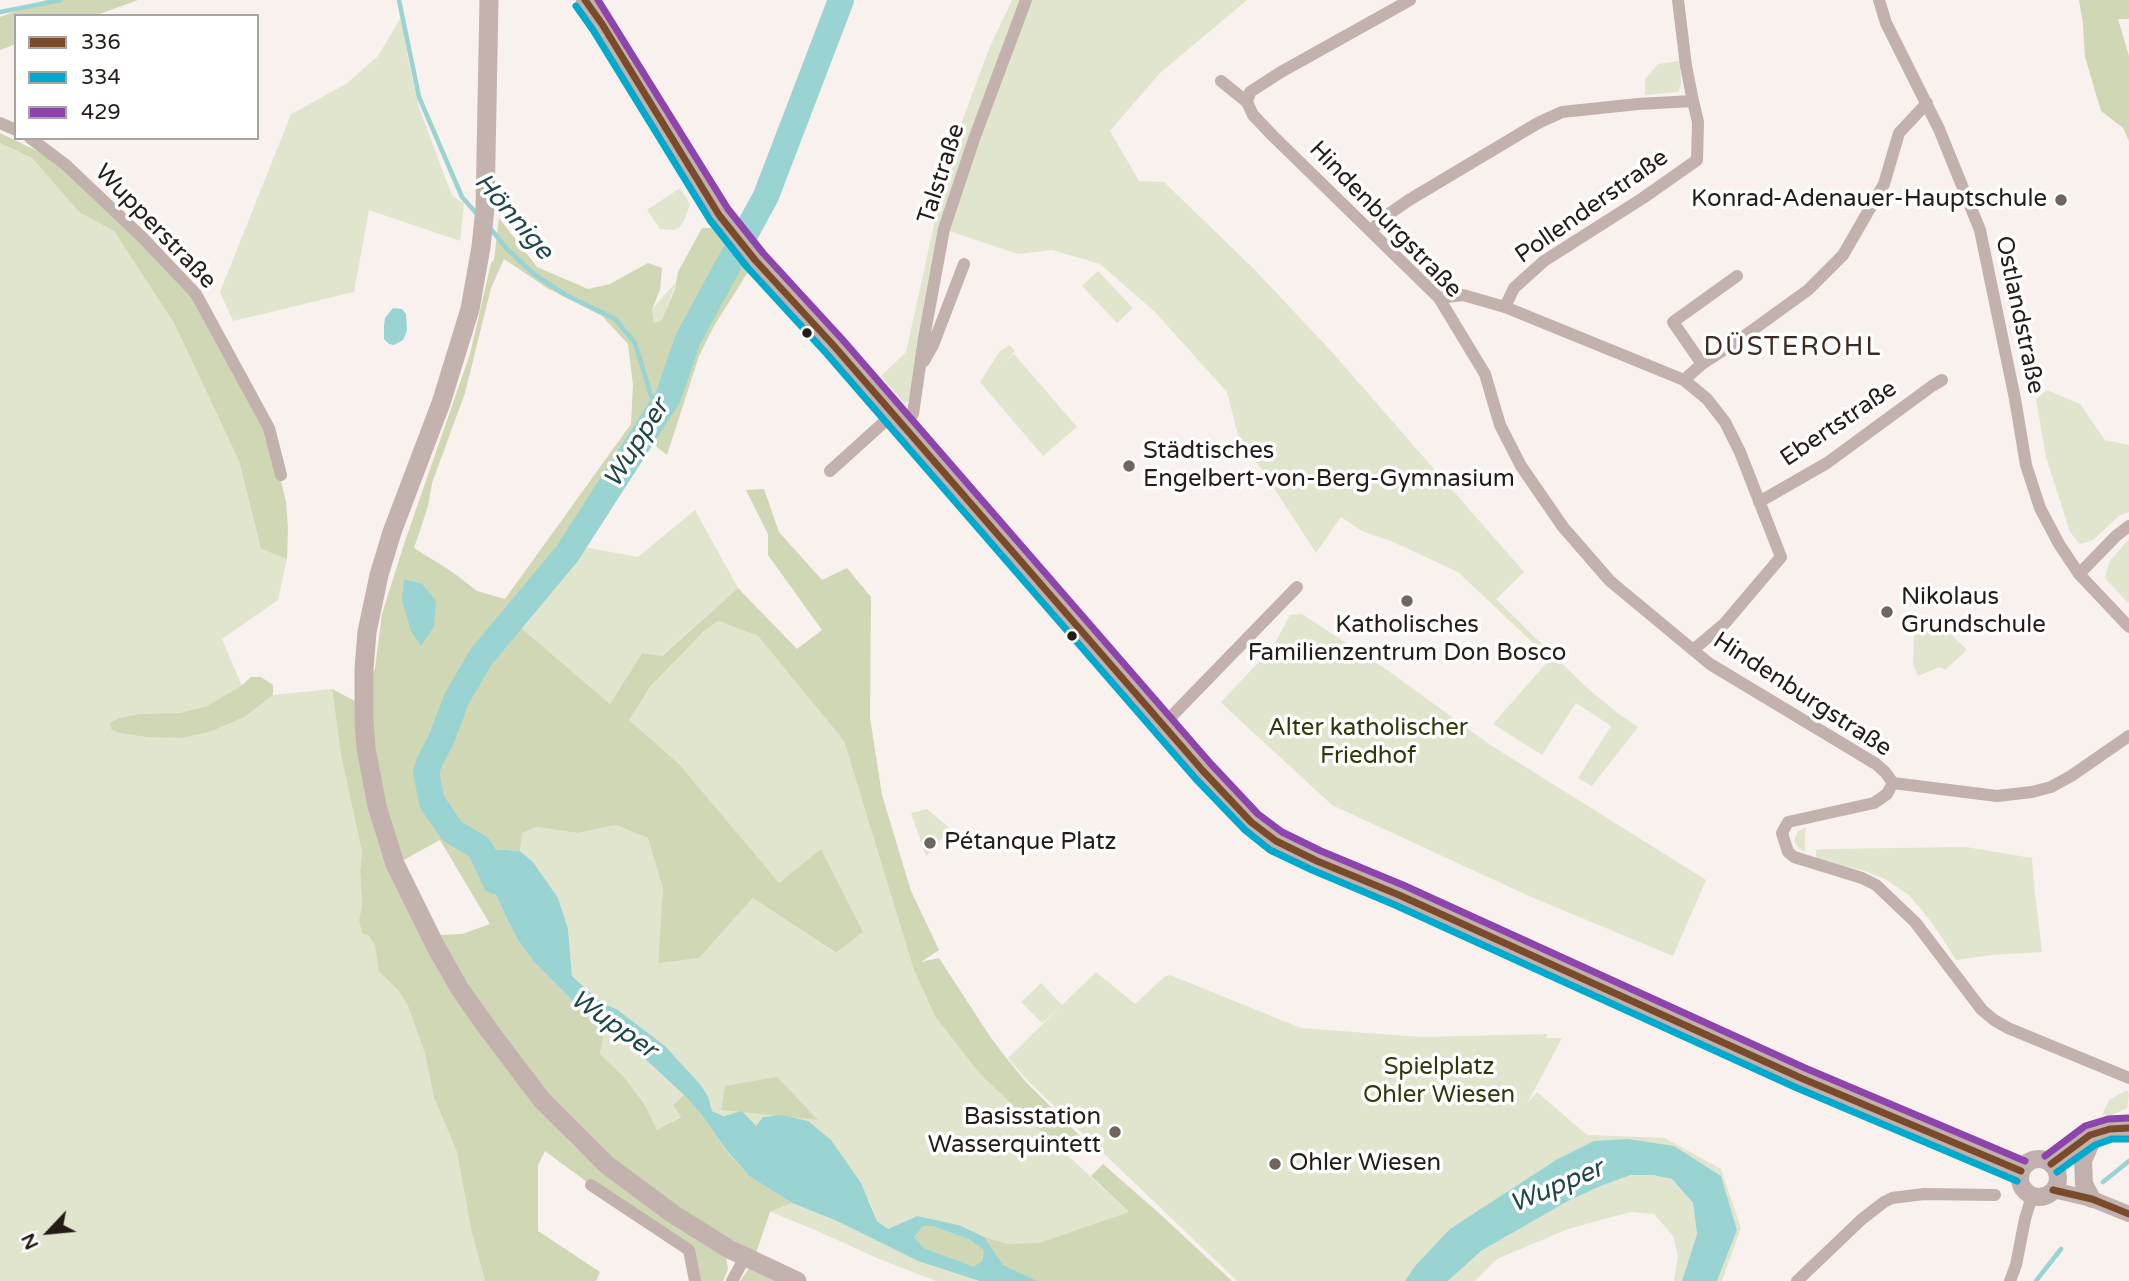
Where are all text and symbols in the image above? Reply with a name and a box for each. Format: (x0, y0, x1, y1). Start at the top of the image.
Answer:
legend (14, 14, 259, 140)
text: 336 (81, 30, 121, 55)
text: 334 (81, 65, 121, 90)
text: 429 (81, 100, 121, 125)
street label: Talstraße (912, 120, 972, 228)
street label: Hindenburgstraße (1303, 136, 1467, 304)
street label: Pollenderstraße (1510, 144, 1674, 270)
street label: Wupperstraße (88, 159, 222, 295)
water label: Hönnige (467, 167, 559, 267)
place label: Konrad-Adenauer-Hauptschule (1691, 186, 2047, 214)
marker: Konrad-Adenauer-Hauptschule (2053, 192, 2069, 208)
street label: Ostlandstraße (1988, 233, 2050, 397)
unlabelled marker (800, 326, 814, 340)
district label: DÜSTEROHL (1705, 332, 1881, 364)
street label: Ebertstraße (1775, 375, 1903, 473)
water label: Wupper (598, 394, 676, 494)
place label: Städtisches Engelbert-von-Berg-Gymnasium (1143, 438, 1515, 494)
marker: Städtisches Engelbert-von-Berg-Gymnasium (1121, 458, 1137, 474)
place label: Nikolaus Grundschule (1901, 584, 2046, 640)
marker: Katholisches Familienzentrum Don Bosco (1399, 593, 1415, 609)
marker: Nikolaus Grundschule (1879, 604, 1895, 620)
place label: Katholisches Familienzentrum Don Bosco (1248, 612, 1566, 668)
street label: Hindenburgstraße (1707, 627, 1897, 763)
unlabelled marker (1065, 629, 1079, 643)
park label: Alter katholischer Friedhof (1268, 715, 1468, 771)
place label: Pétanque Platz (944, 829, 1117, 857)
marker: Pétanque Platz (922, 835, 938, 851)
water label: Wupper (564, 984, 662, 1066)
park label: Spielplatz Ohler Wiesen (1363, 1054, 1515, 1110)
place label: Basisstation Wasserquintett (928, 1104, 1101, 1160)
marker: Basisstation Wasserquintett (1107, 1124, 1123, 1140)
place label: Ohler Wiesen (1289, 1150, 1441, 1178)
water label: Wupper (1506, 1153, 1608, 1221)
marker: Ohler Wiesen (1267, 1156, 1283, 1172)
north arrow (14, 1197, 84, 1267)
text: N (17, 1230, 43, 1253)

